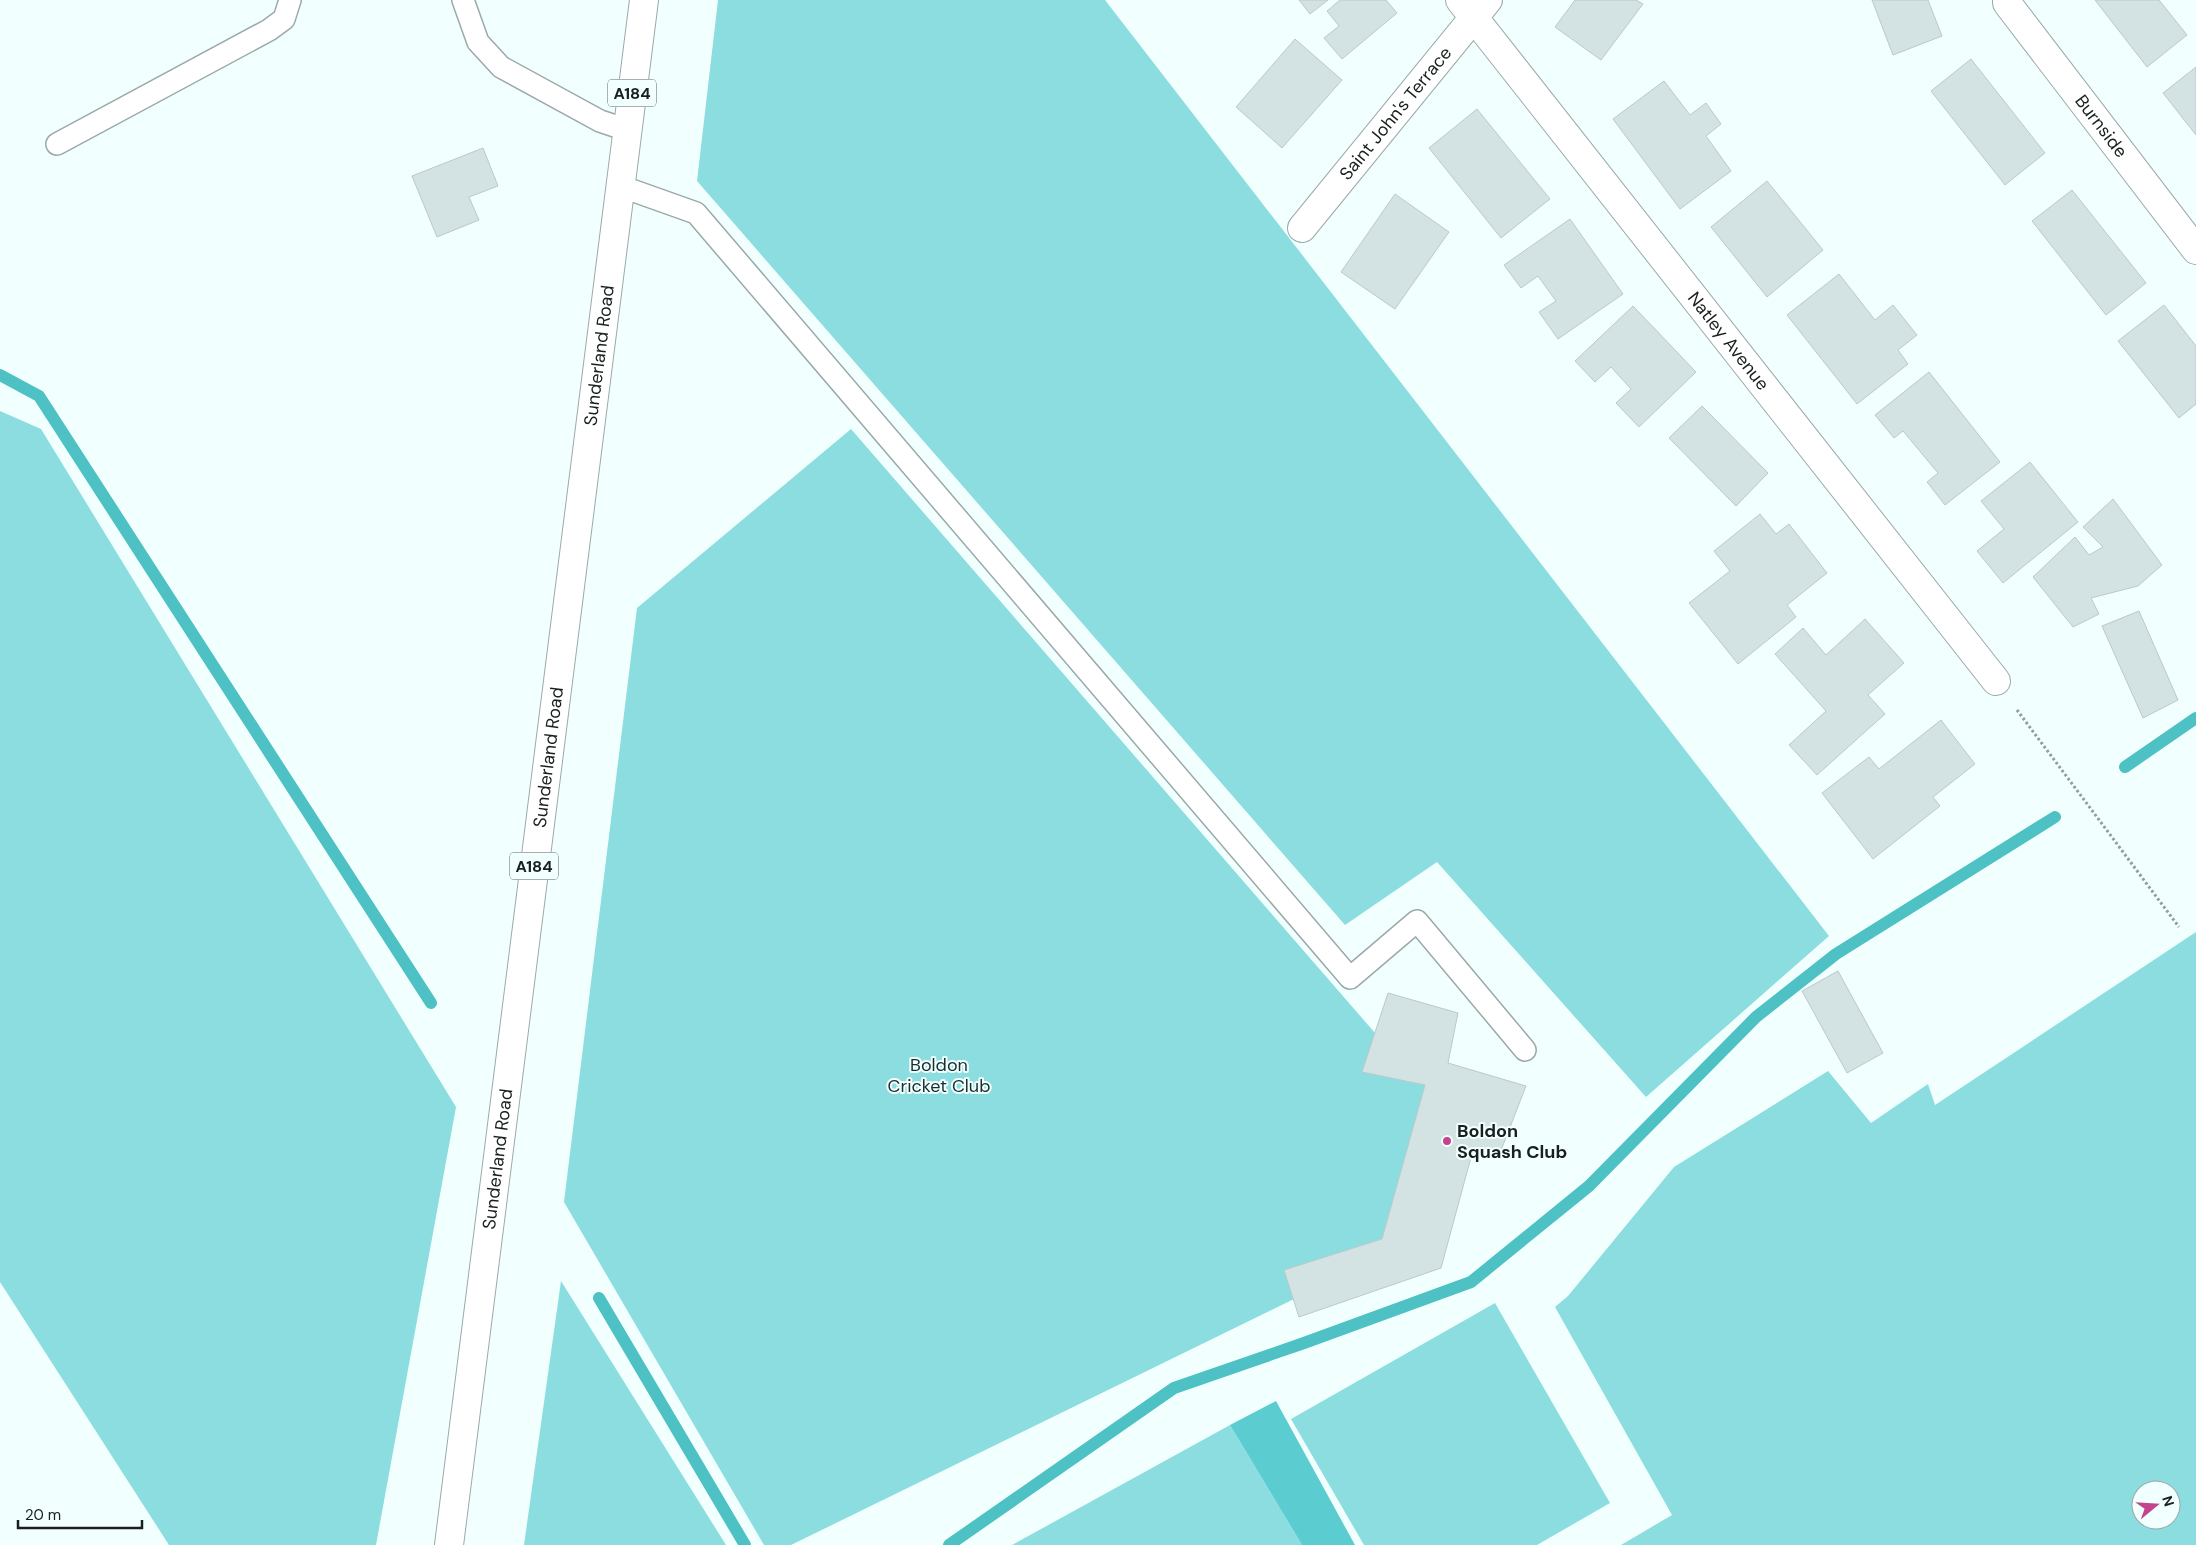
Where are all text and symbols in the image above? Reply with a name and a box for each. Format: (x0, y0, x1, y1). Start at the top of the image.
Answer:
street label: Saint John's Terrace (1334, 42, 1457, 185)
road number: A184 (608, 80, 656, 106)
street label: Burnside (2069, 90, 2133, 162)
street label: Sunderland Road (578, 284, 620, 427)
street label: Natley Avenue (1682, 287, 1775, 395)
street label: Sunderland Road (528, 686, 569, 829)
road number: A184 (510, 852, 558, 879)
park label: Boldon Cricket Club (888, 1053, 990, 1098)
street label: Sunderland Road (477, 1087, 518, 1231)
place label: Boldon Squash Club (1457, 1119, 1567, 1164)
marker: Boldon Squash Club (1441, 1135, 1453, 1147)
north arrow (2131, 1480, 2181, 1530)
text: N (2158, 1493, 2179, 1509)
scale bar (18, 1498, 141, 1530)
text: 20 m (25, 1505, 61, 1525)

